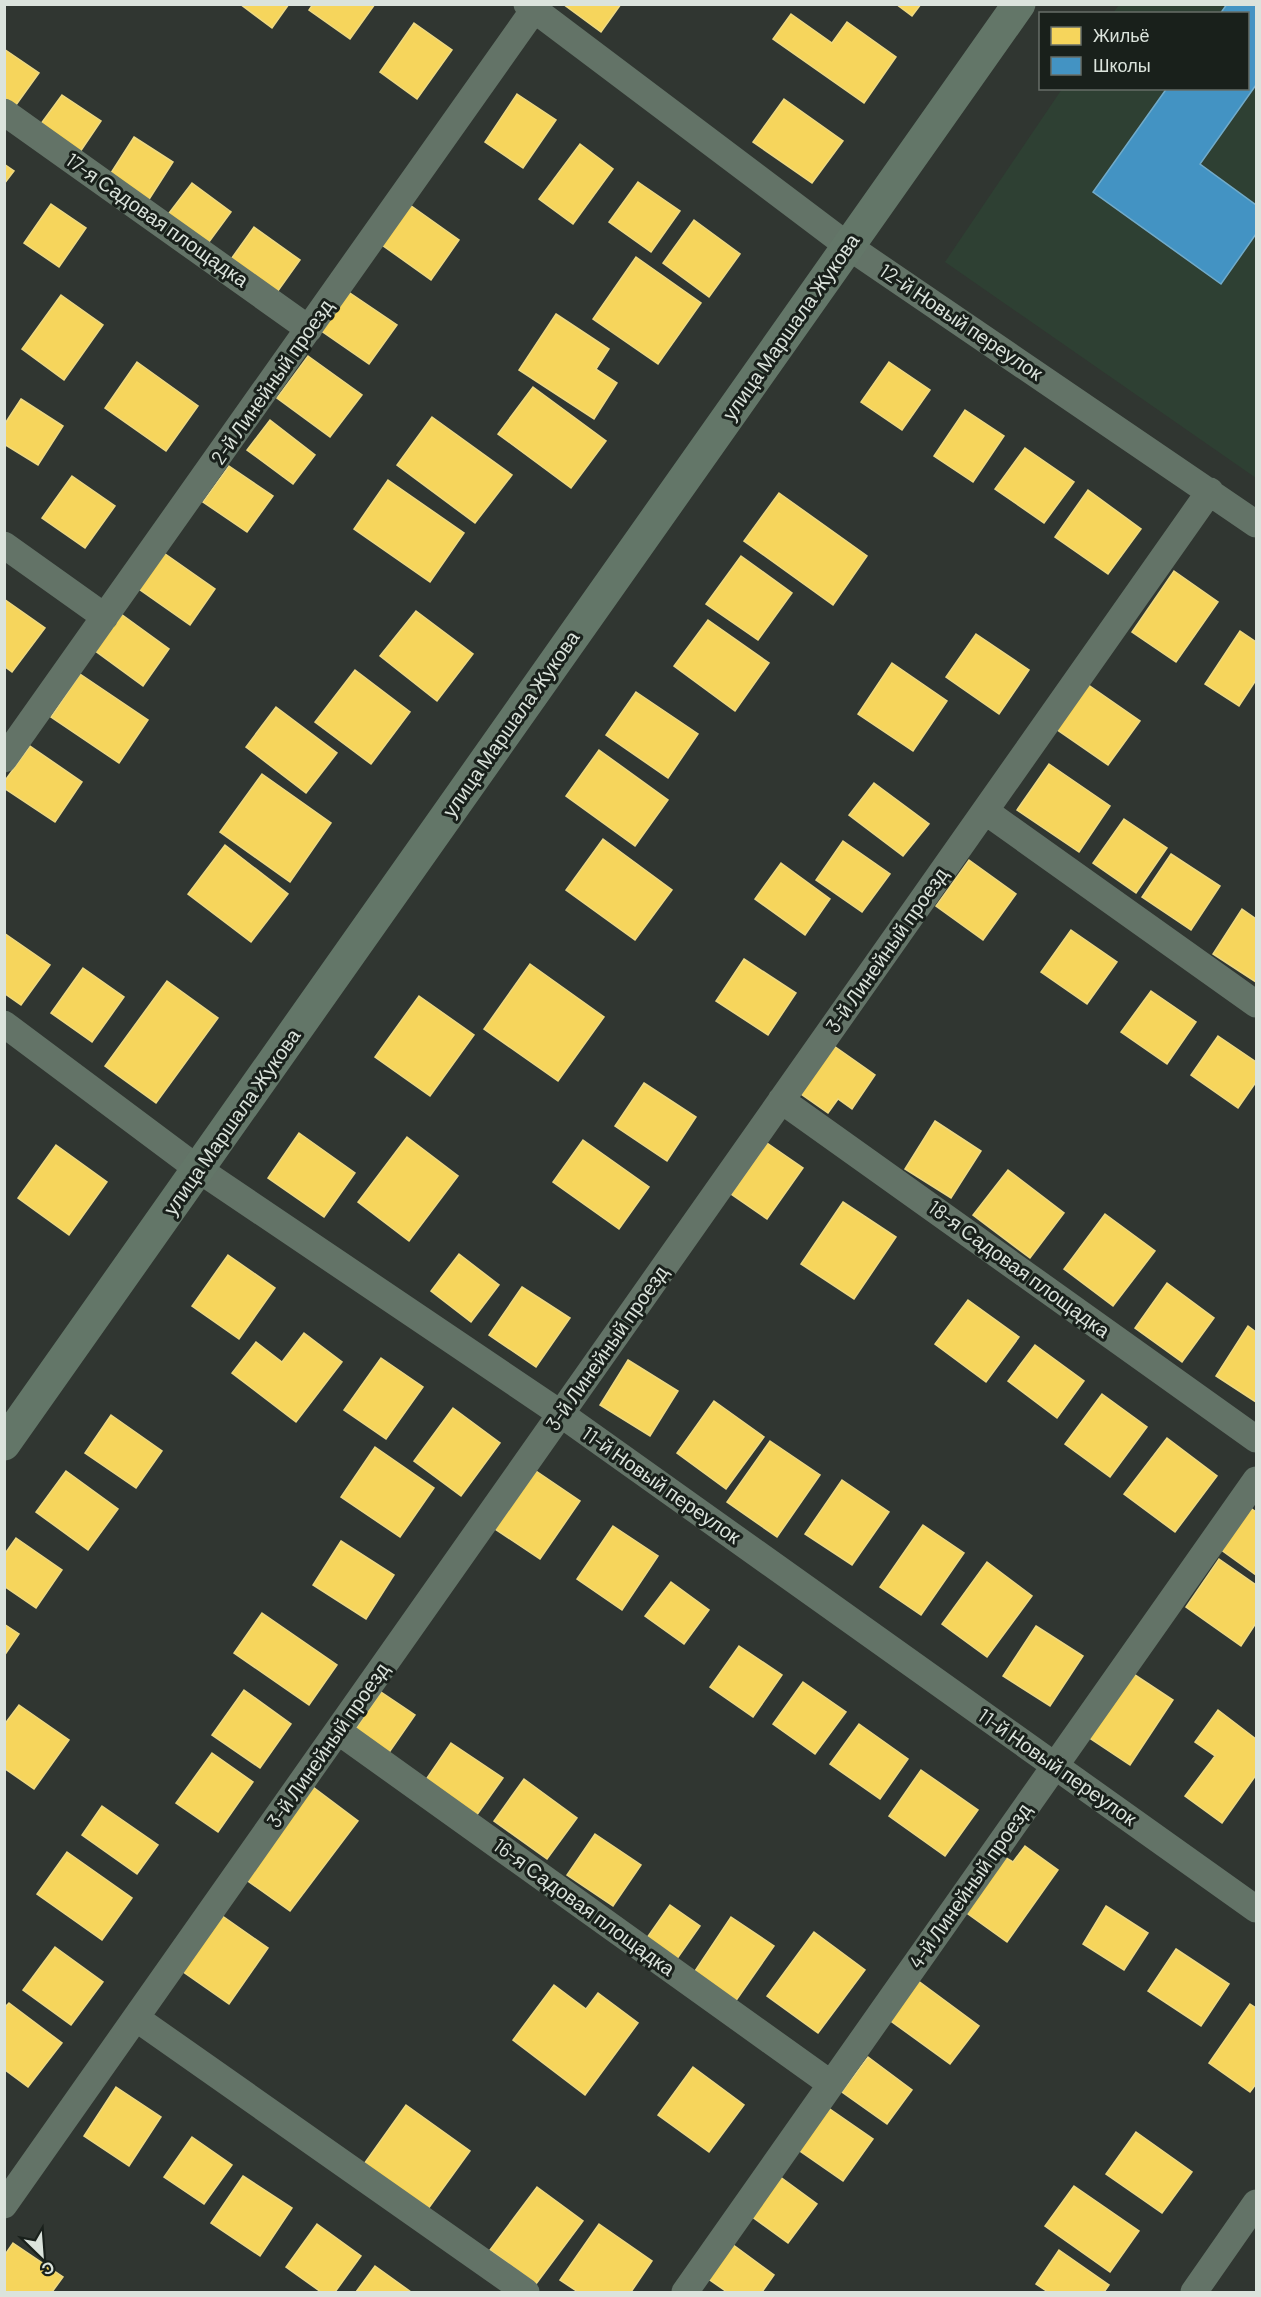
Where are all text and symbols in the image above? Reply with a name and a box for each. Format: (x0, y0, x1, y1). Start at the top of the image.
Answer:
legend (1039, 12, 1249, 90)
text: Жильё (1093, 24, 1150, 46)
text: Школы (1093, 54, 1151, 76)
street label: 17-я Садовая площадка (62, 147, 254, 292)
street label: улица Маршала Жукова (717, 228, 864, 424)
street label: 12-й Новый переулок (875, 258, 1048, 385)
street label: 2-й Линейный проезд (205, 294, 337, 469)
street label: улица Маршала Жукова (437, 625, 584, 821)
street label: 3-й Линейный проезд (820, 862, 952, 1036)
street label: улица Маршала Жукова (158, 1023, 305, 1219)
street label: 18-я Садовая площадка (924, 1194, 1116, 1343)
street label: 3-й Линейный проезд (540, 1260, 672, 1434)
street label: 11-й Новый переулок (578, 1420, 746, 1548)
street label: 3-й Линейный проезд (261, 1657, 393, 1831)
street label: 11-й Новый переулок (974, 1702, 1142, 1830)
street label: 4-й Линейный проезд (903, 1798, 1036, 1973)
street label: 16-я Садовая площадка (489, 1832, 681, 1981)
north arrow (12, 2225, 72, 2285)
text: С (39, 2258, 58, 2280)

